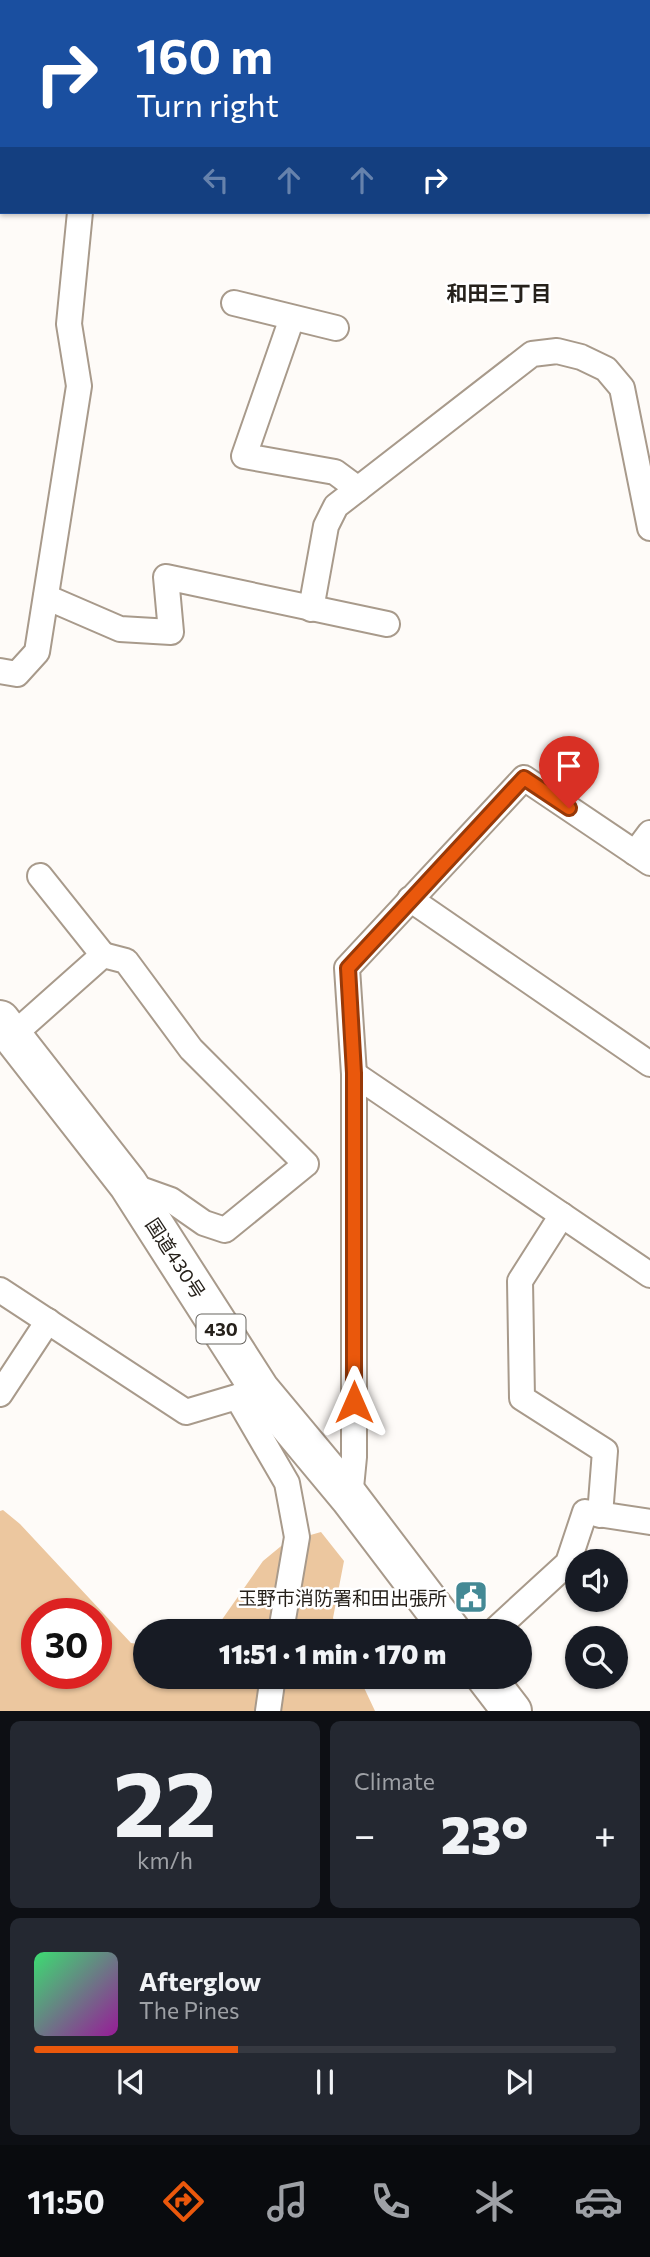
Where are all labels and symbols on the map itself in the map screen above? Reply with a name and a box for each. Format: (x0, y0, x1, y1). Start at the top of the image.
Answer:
district label: 和田三丁目 (447, 280, 552, 305)
pin (539, 736, 599, 808)
street label: 国道430号 (141, 1213, 211, 1303)
road number: 430 (196, 1314, 246, 1344)
position arrow (317, 1365, 391, 1439)
public building icon: 玉野市消防署和田出張所 (452, 1578, 490, 1616)
place label: 玉野市消防署和田出張所 (238, 1586, 447, 1609)
speed limit sign: 30 (21, 1598, 112, 1689)

